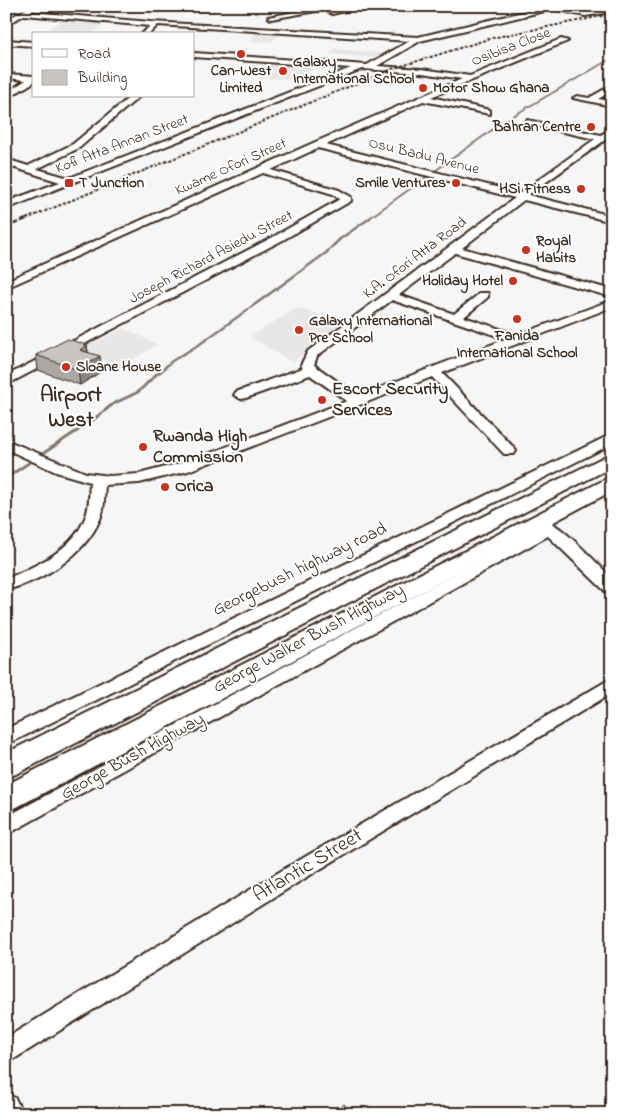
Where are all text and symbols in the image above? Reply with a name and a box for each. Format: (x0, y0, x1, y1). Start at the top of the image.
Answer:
street label: Osibisa Close (468, 22, 554, 72)
legend (32, 32, 195, 98)
text: Road (78, 43, 111, 65)
marker: Can-West Limited (235, 48, 247, 60)
place label: Galaxy International School (293, 51, 415, 90)
place label: Can-West Limited (211, 60, 272, 99)
marker: Galaxy International School (277, 65, 289, 77)
text: Building (77, 67, 127, 90)
place label: Motor Show Ghana (433, 77, 549, 99)
marker: Motor Show Ghana (417, 82, 429, 94)
street label: Kofi Atta Annan Street (52, 109, 192, 179)
place label: Bahran Centre (492, 116, 582, 138)
marker: Bahran Centre (585, 121, 597, 133)
street label: Osu Badu Avenue (366, 132, 482, 180)
street label: Kwame Ofori Street (172, 133, 290, 201)
place label: T Junction (79, 172, 145, 194)
place label: Smile Ventures (355, 172, 446, 194)
marker: T Junction (63, 177, 75, 189)
marker: Smile Ventures (450, 177, 462, 189)
place label: HSi Fitness (499, 178, 571, 200)
marker: HSi Fitness (575, 183, 587, 195)
street label: Joseph Richard Asiedu Street (125, 204, 297, 310)
street label: K.A. Ofori Atta Road (358, 211, 472, 304)
place label: Royal Habits (535, 230, 576, 269)
marker: Royal Habits (520, 244, 532, 256)
place label: Holiday Hotel (422, 270, 503, 294)
marker: Holiday Hotel (507, 275, 519, 287)
place label: Galaxy International Pre School (309, 310, 433, 349)
marker: Fanida International School (511, 313, 523, 325)
marker: Galaxy International Pre School (293, 324, 305, 336)
place label: Fanida International School (456, 325, 578, 364)
place label: Sloane House (76, 356, 163, 378)
marker: Sloane House (60, 361, 72, 373)
place label: Escort Security Services (332, 377, 448, 424)
district label: Airport West (40, 380, 103, 437)
marker: Escort Security Services (316, 394, 328, 406)
place label: Rwanda High Commission (153, 424, 248, 471)
marker: Rwanda High Commission (137, 441, 149, 453)
place label: Orica (175, 474, 214, 500)
marker: Orica (159, 481, 171, 493)
street label: Georgebush highway road (208, 516, 392, 624)
street label: George Walker Bush Highway (209, 577, 410, 701)
street label: George Bush Highway (56, 707, 210, 808)
street label: Atlantic Street (247, 821, 369, 911)

